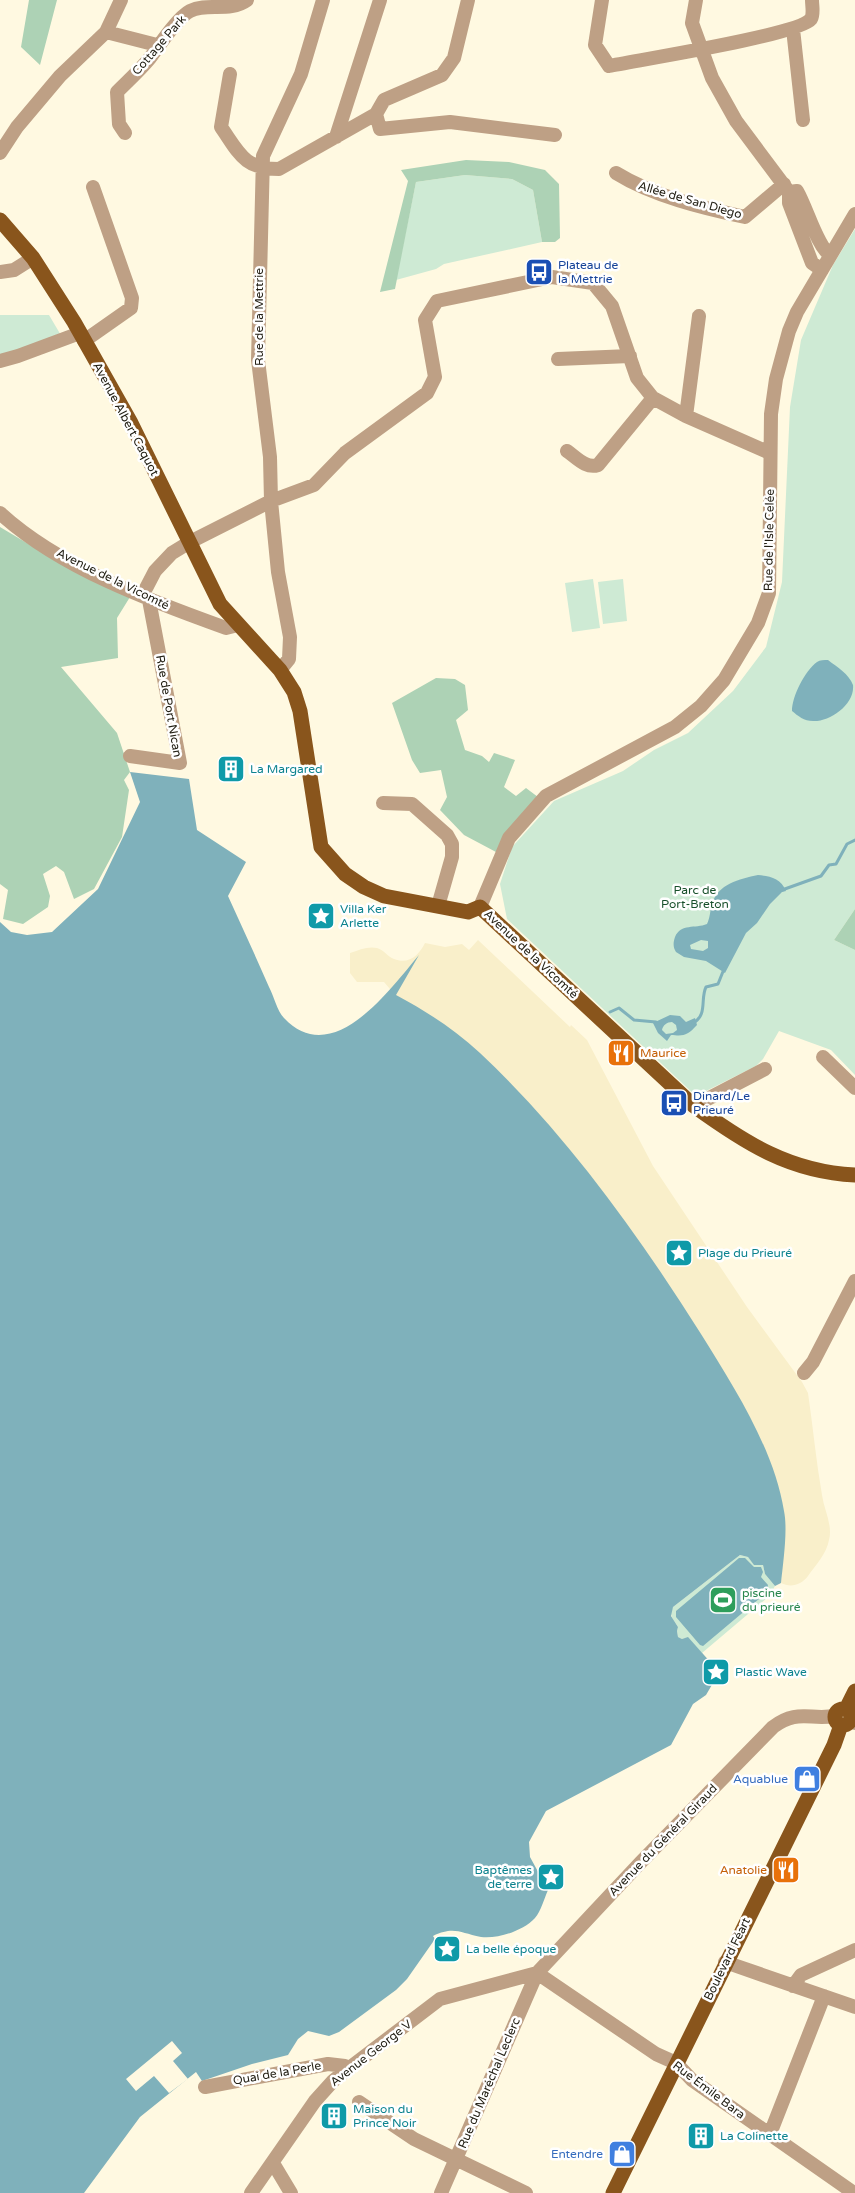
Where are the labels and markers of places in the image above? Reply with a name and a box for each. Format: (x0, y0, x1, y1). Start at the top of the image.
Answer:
bus stop icon: Plateau de la Mettrie (524, 257, 554, 287)
place label: Plateau de la Mettrie (558, 258, 619, 286)
building icon: La Margared (216, 754, 246, 784)
place label: La Margared (250, 762, 323, 776)
place icon: Villa Ker Arlette (306, 901, 336, 931)
place label: Villa Ker Arlette (340, 902, 387, 930)
restaurant icon: Maurice (606, 1038, 636, 1068)
place label: Maurice (640, 1046, 687, 1060)
bus stop icon: Dinard/Le Prieuré (659, 1088, 689, 1118)
place label: Dinard/Le Prieuré (693, 1089, 750, 1117)
place icon: Plage du Prieuré (664, 1238, 694, 1268)
place label: Plage du Prieuré (698, 1246, 792, 1260)
sports icon: piscine du prieuré (708, 1585, 738, 1615)
place label: piscine du prieuré (742, 1586, 801, 1614)
place icon: Plastic Wave (701, 1657, 731, 1687)
place label: Plastic Wave (735, 1665, 807, 1679)
shop icon: Aquablue (792, 1764, 822, 1794)
place label: Aquablue (733, 1772, 788, 1786)
restaurant icon: Anatolie (771, 1855, 801, 1885)
place icon: Baptêmes de terre (536, 1862, 566, 1892)
place label: Baptêmes de terre (475, 1863, 532, 1891)
place label: Anatolie (720, 1863, 767, 1877)
place icon: La belle époque (432, 1934, 462, 1964)
place label: La belle époque (466, 1942, 557, 1956)
building icon: Maison du Prince Noir (319, 2101, 349, 2131)
place label: Maison du Prince Noir (353, 2102, 417, 2130)
building icon: La Colinette (686, 2121, 716, 2151)
place label: La Colinette (720, 2129, 788, 2143)
shop icon: Entendre (607, 2139, 637, 2169)
place label: Entendre (551, 2147, 603, 2161)

